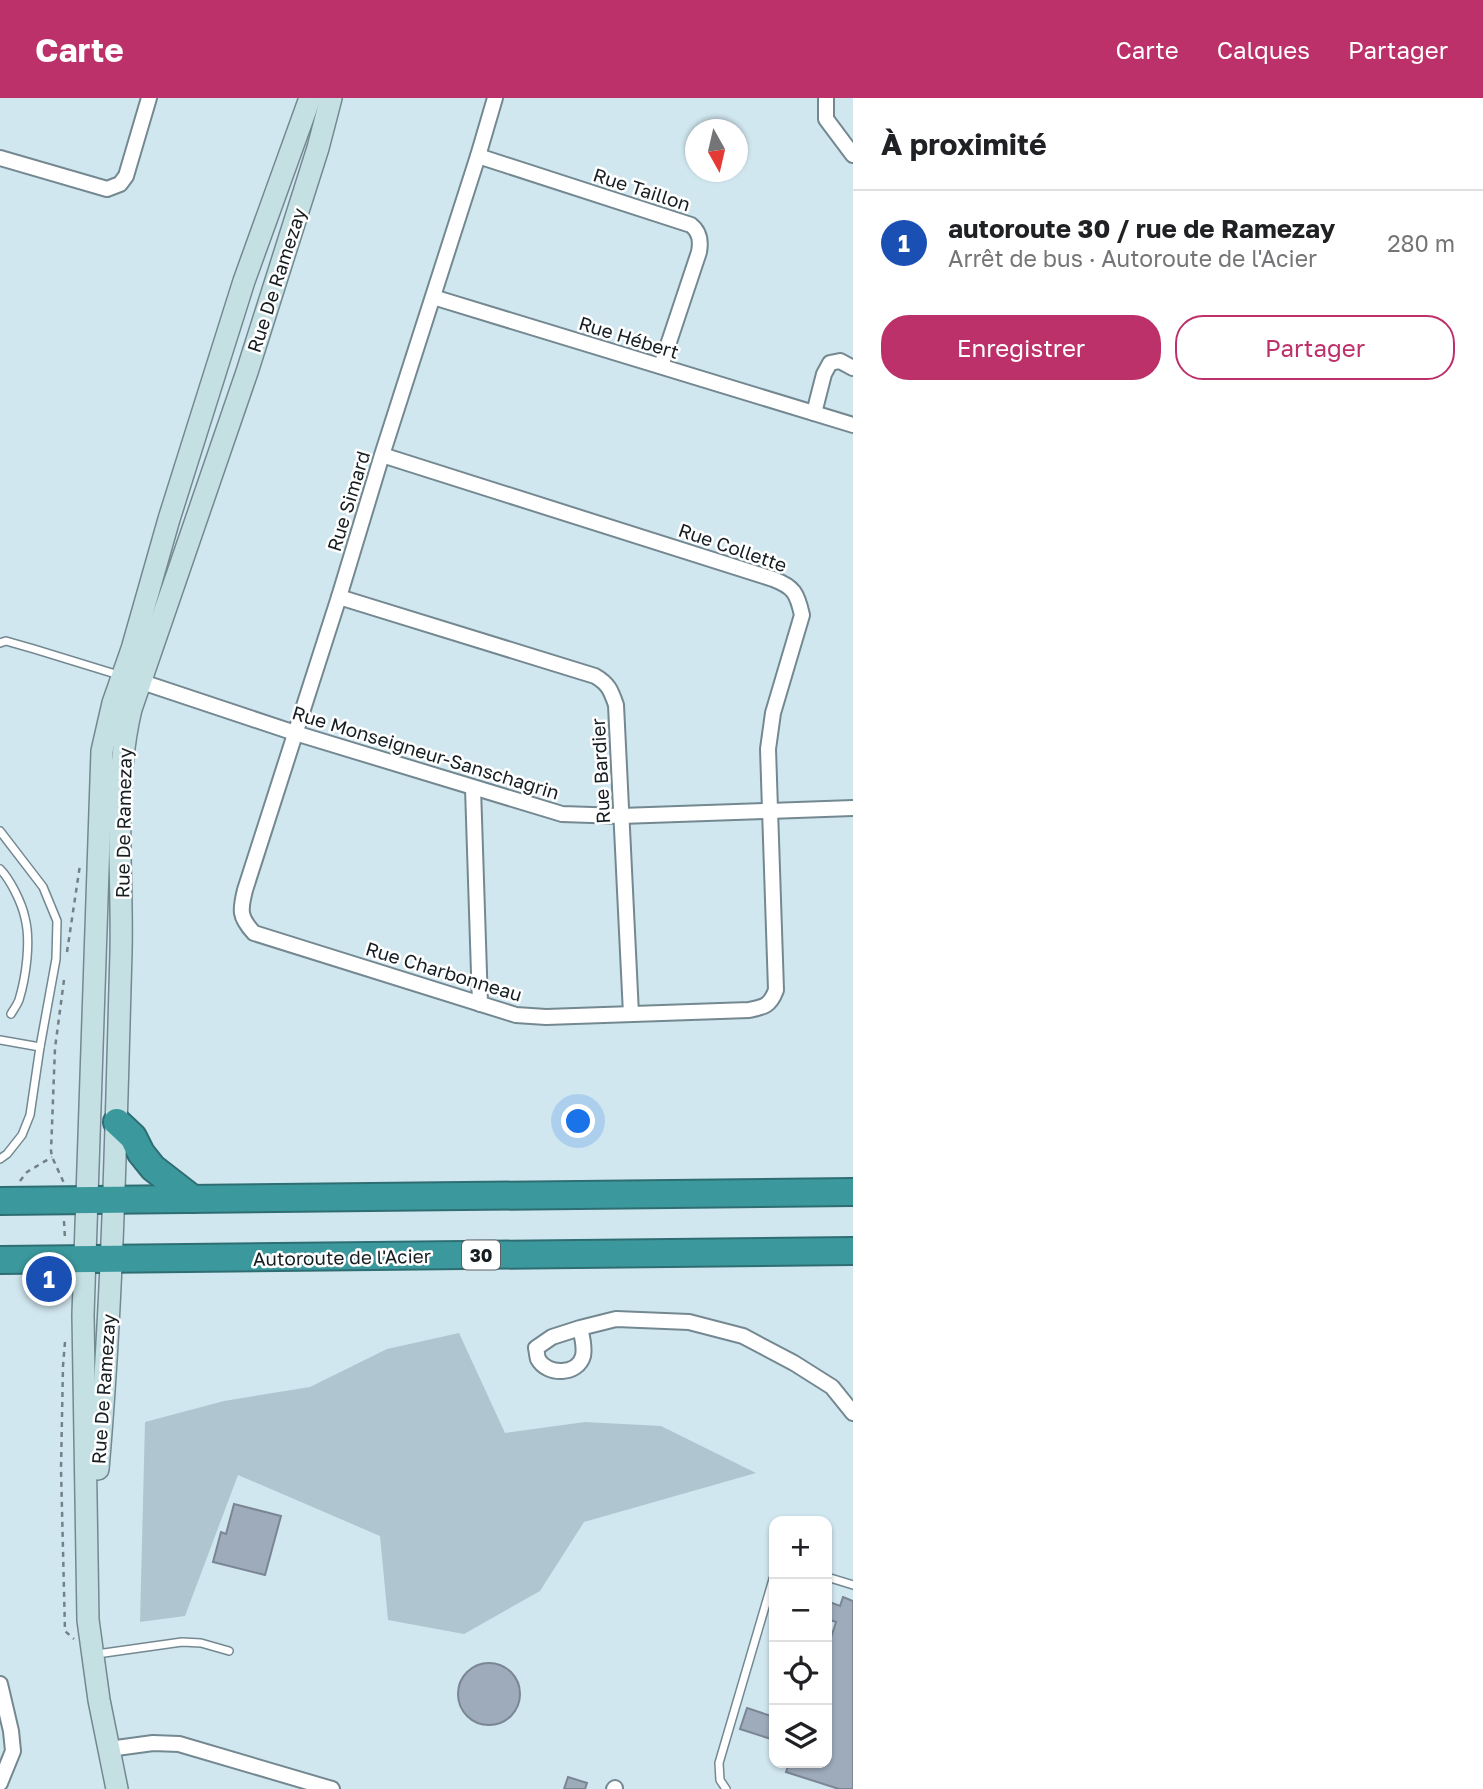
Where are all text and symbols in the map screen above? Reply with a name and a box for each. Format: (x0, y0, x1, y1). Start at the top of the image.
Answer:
text: Carte (35, 30, 124, 69)
text: Carte (1115, 35, 1179, 64)
text: Calques (1217, 35, 1310, 64)
text: Partager (1348, 35, 1448, 64)
north arrow (685, 119, 748, 182)
text: À proximité (881, 126, 1047, 162)
street label: Rue Taillon (591, 162, 693, 216)
street label: Rue De Ramezay (242, 204, 310, 355)
text: autoroute 30 / rue de Ramezay (948, 213, 1335, 244)
text: 1 (898, 229, 910, 257)
text: 280 m (1387, 229, 1455, 257)
text: Arrêt de bus · Autoroute de l'Acier (948, 244, 1317, 272)
street label: Rue Hébert (576, 311, 682, 363)
button: Enregistrer (881, 315, 1161, 380)
button: Partager (1175, 315, 1455, 380)
street label: Rue Simard (322, 448, 374, 554)
street label: Rue Collette (676, 518, 790, 576)
street label: Rue Monseigneur-Sanschagrin (290, 700, 562, 804)
street label: Rue Bardier (586, 717, 614, 824)
street label: Rue De Ramezay (110, 747, 136, 899)
street label: Rue Charbonneau (363, 936, 525, 1006)
your location (561, 1104, 595, 1138)
road number: 30 (462, 1240, 500, 1270)
street label: Autoroute de l'Acier (253, 1244, 432, 1270)
pin: 1 (26, 1253, 72, 1305)
street label: Rue De Ramezay (86, 1313, 120, 1465)
map controls (769, 1516, 832, 1768)
button: + (769, 1516, 832, 1579)
button: − (769, 1579, 832, 1642)
button: locate (769, 1642, 832, 1705)
button: layers (769, 1705, 832, 1768)

